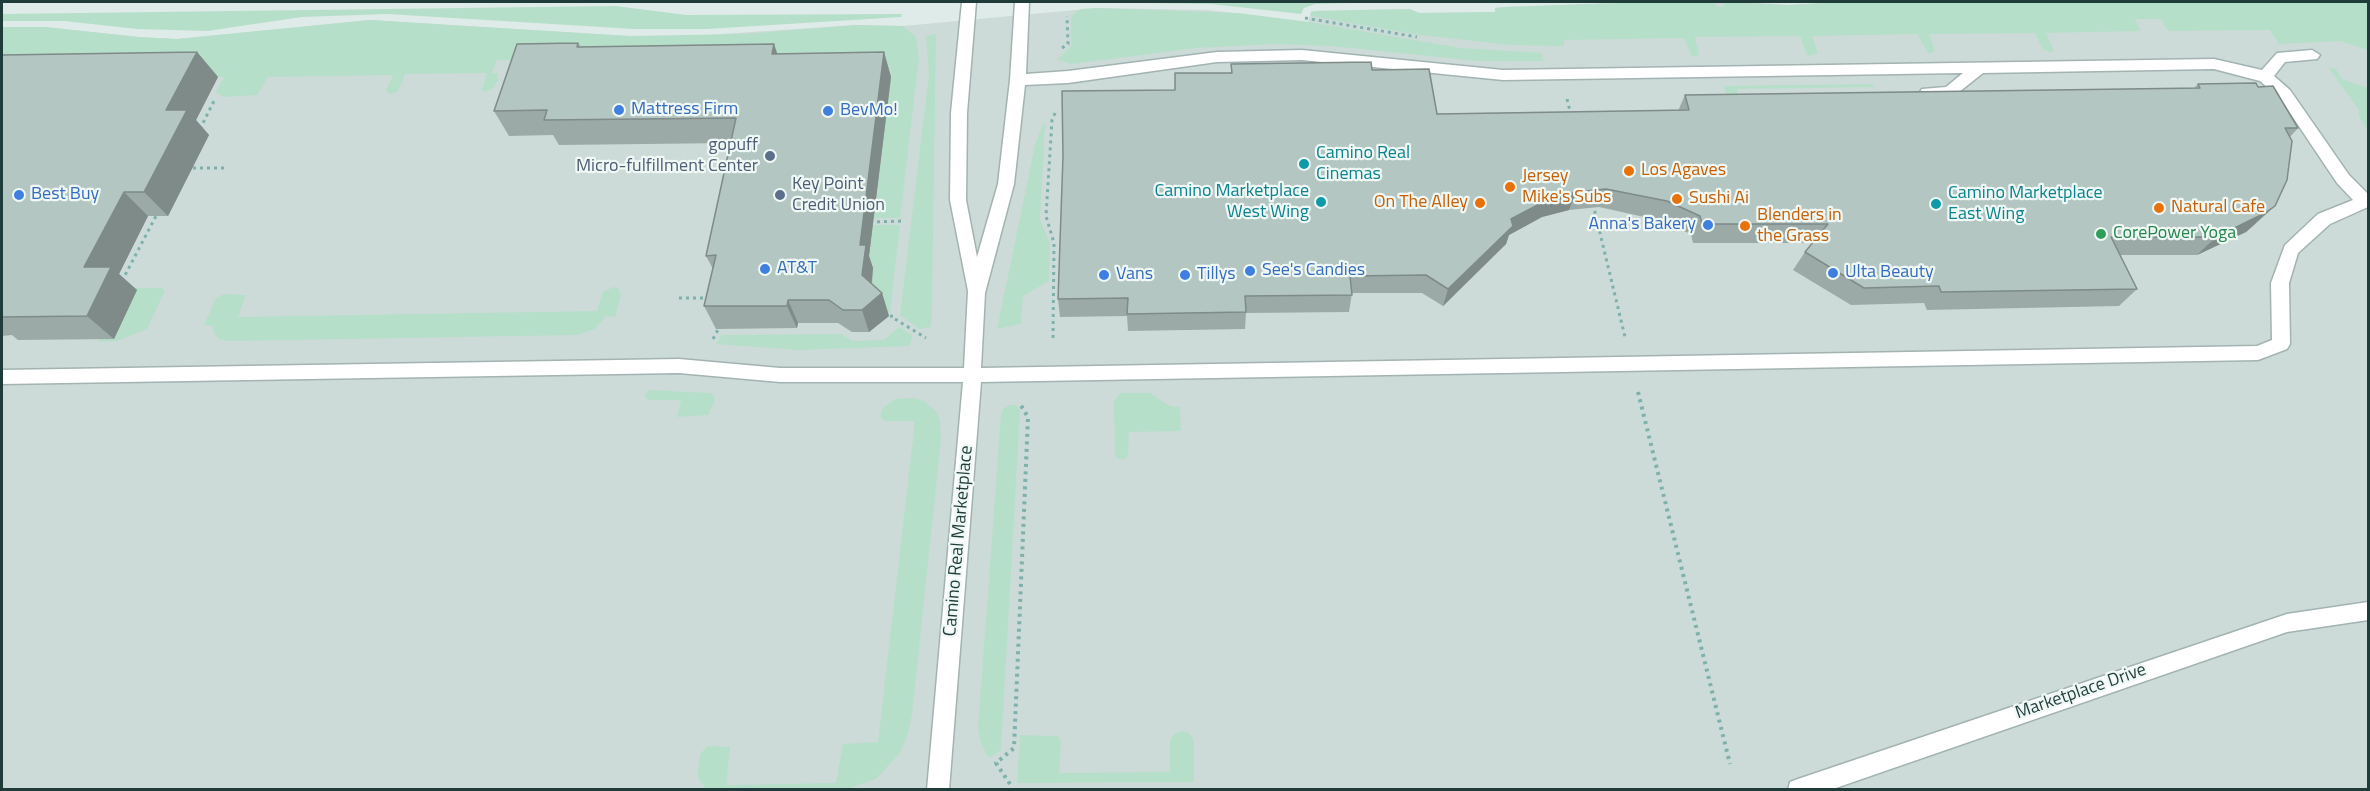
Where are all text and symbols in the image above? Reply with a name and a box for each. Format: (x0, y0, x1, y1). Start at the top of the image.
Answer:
place label: Mattress Firm (631, 99, 738, 121)
place label: BevMo! (840, 100, 898, 122)
marker: Mattress Firm (612, 103, 626, 117)
marker: BevMo! (821, 104, 835, 118)
place label: gopuff Micro-fulfillment Center (576, 135, 758, 178)
place label: Camino Real Cinemas (1316, 143, 1410, 186)
marker: gopuff Micro-fulfillment Center (763, 149, 777, 163)
marker: Camino Real Cinemas (1297, 157, 1311, 171)
place label: Los Agaves (1641, 160, 1726, 182)
marker: Los Agaves (1622, 164, 1636, 178)
place label: Jersey Mike's Subs (1522, 166, 1611, 208)
place label: Key Point Credit Union (792, 174, 885, 216)
marker: Jersey Mike's Subs (1503, 180, 1517, 194)
place label: Camino Marketplace West Wing (1154, 181, 1309, 224)
place label: Camino Marketplace East Wing (1948, 183, 2103, 226)
place label: Best Buy (31, 184, 99, 206)
marker: Best Buy (12, 188, 26, 202)
marker: Key Point Credit Union (773, 188, 787, 202)
place label: Sushi Ai (1689, 188, 1749, 210)
place label: On The Alley (1374, 192, 1468, 214)
marker: Sushi Ai (1670, 192, 1684, 206)
marker: Camino Marketplace West Wing (1314, 195, 1328, 209)
marker: On The Alley (1473, 196, 1487, 210)
marker: Camino Marketplace East Wing (1929, 197, 1943, 211)
place label: Natural Cafe (2171, 197, 2265, 219)
marker: Natural Cafe (2152, 201, 2166, 215)
place label: Blenders in the Grass (1757, 205, 1842, 248)
place label: Anna's Bakery (1589, 214, 1696, 236)
marker: Anna's Bakery (1701, 218, 1715, 232)
marker: Blenders in the Grass (1738, 219, 1752, 233)
place label: CorePower Yoga (2113, 223, 2236, 245)
marker: CorePower Yoga (2094, 227, 2108, 241)
place label: AT&T (777, 258, 817, 280)
place label: See's Candies (1262, 260, 1365, 282)
marker: AT&T (758, 262, 772, 276)
place label: Ulta Beauty (1845, 262, 1934, 284)
place label: Vans (1116, 264, 1153, 286)
place label: Tillys (1197, 264, 1236, 286)
marker: See's Candies (1243, 264, 1257, 278)
marker: Ulta Beauty (1826, 266, 1840, 280)
marker: Vans (1097, 268, 1111, 282)
marker: Tillys (1178, 268, 1192, 282)
street label: Camino Real Marketplace (940, 445, 978, 637)
street label: Marketplace Drive (2013, 659, 2149, 725)

